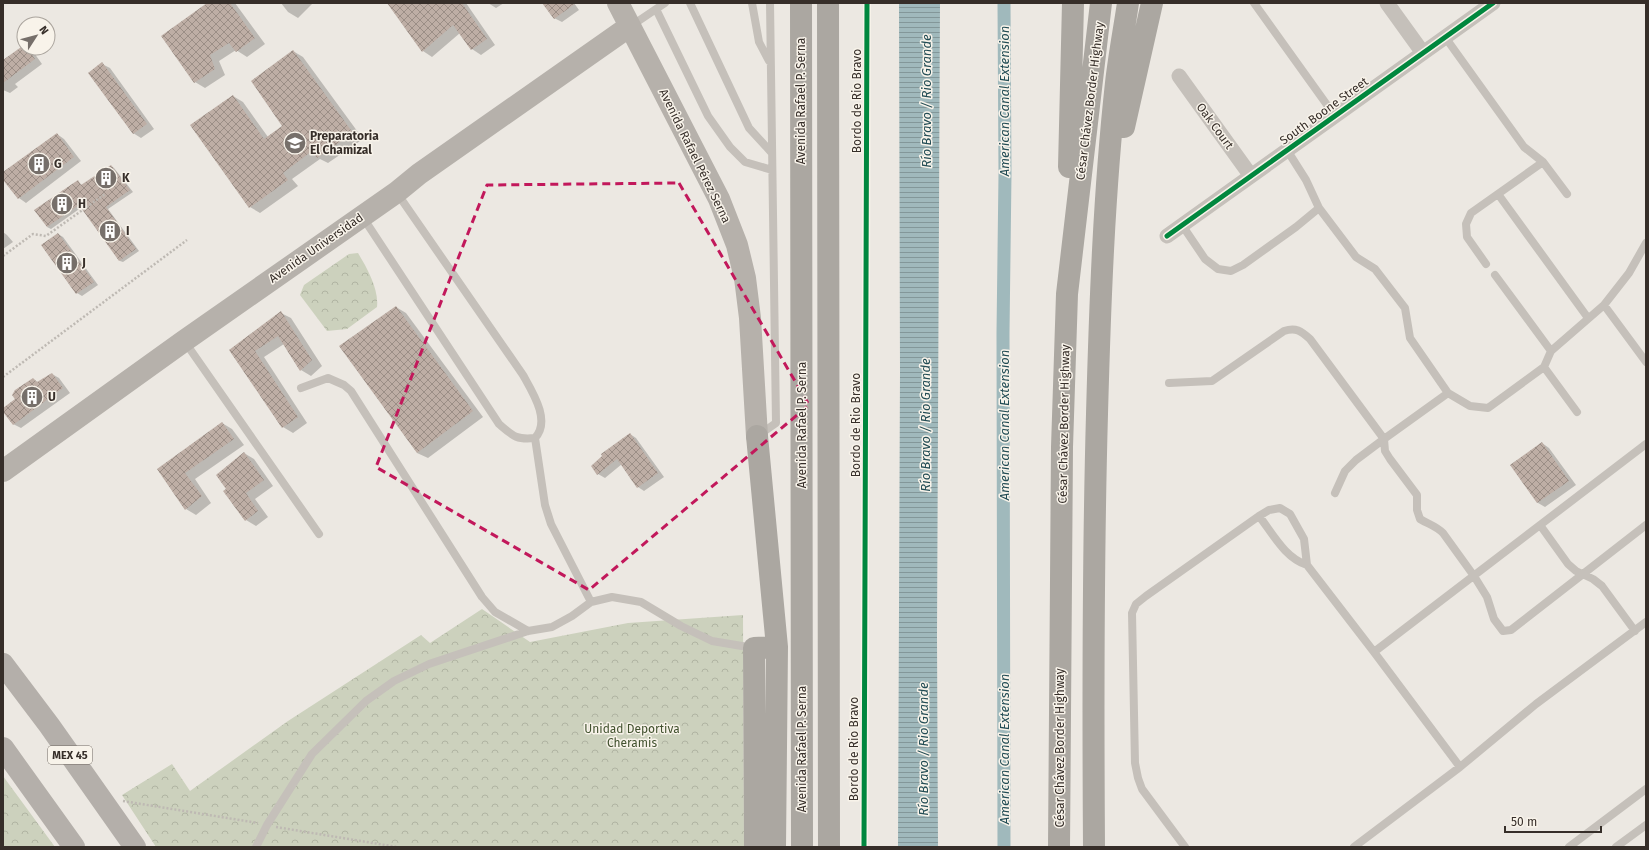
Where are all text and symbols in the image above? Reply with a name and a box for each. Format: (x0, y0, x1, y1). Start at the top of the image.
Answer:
north arrow (16, 16, 56, 56)
street label: César Chávez Border Highway (1073, 21, 1107, 181)
text: N (36, 24, 51, 37)
water label: American Canal Extension (997, 26, 1012, 177)
water label: Río Bravo / Rio Grande (919, 34, 934, 168)
street label: Avenida Rafael P. Serna (794, 38, 808, 164)
street label: Bordo de Rio Bravo (850, 49, 864, 153)
street label: South Boone Street (1277, 74, 1371, 148)
street label: Avenida Rafael Pérez Serna (656, 87, 734, 225)
street label: Oak Court (1194, 100, 1237, 152)
place label: Preparatoria El Chamizal (310, 129, 379, 157)
school or university icon: Preparatoria El Chamizal (282, 130, 308, 156)
building icon: G (26, 151, 52, 177)
place label: G (54, 157, 62, 171)
building icon: K (93, 165, 119, 191)
place label: K (122, 171, 130, 185)
building icon: H (49, 191, 75, 217)
place label: H (78, 197, 86, 211)
street label: Avenida Universidad (266, 210, 366, 286)
building icon: I (97, 218, 123, 244)
place label: I (126, 224, 130, 238)
building icon: J (54, 250, 80, 276)
place label: J (81, 256, 86, 270)
street label: César Chávez Border Highway (1056, 344, 1072, 504)
water label: American Canal Extension (997, 350, 1012, 501)
water label: Río Bravo / Rio Grande (918, 358, 933, 492)
street label: Avenida Rafael P. Serna (795, 362, 809, 488)
street label: Bordo de Rio Bravo (849, 373, 863, 477)
building icon: U (19, 384, 45, 410)
place label: U (48, 390, 56, 404)
street label: César Chávez Border Highway (1053, 668, 1067, 828)
water label: American Canal Extension (997, 674, 1012, 825)
water label: Río Bravo / Rio Grande (916, 682, 931, 816)
street label: Avenida Rafael P. Serna (795, 686, 809, 812)
street label: Bordo de Rio Bravo (847, 697, 861, 801)
park label: Unidad Deportiva Cheramis (584, 722, 680, 750)
road number: MEX 45 (48, 746, 92, 764)
scale bar (1505, 808, 1601, 834)
text: 50 m (1511, 815, 1537, 829)

